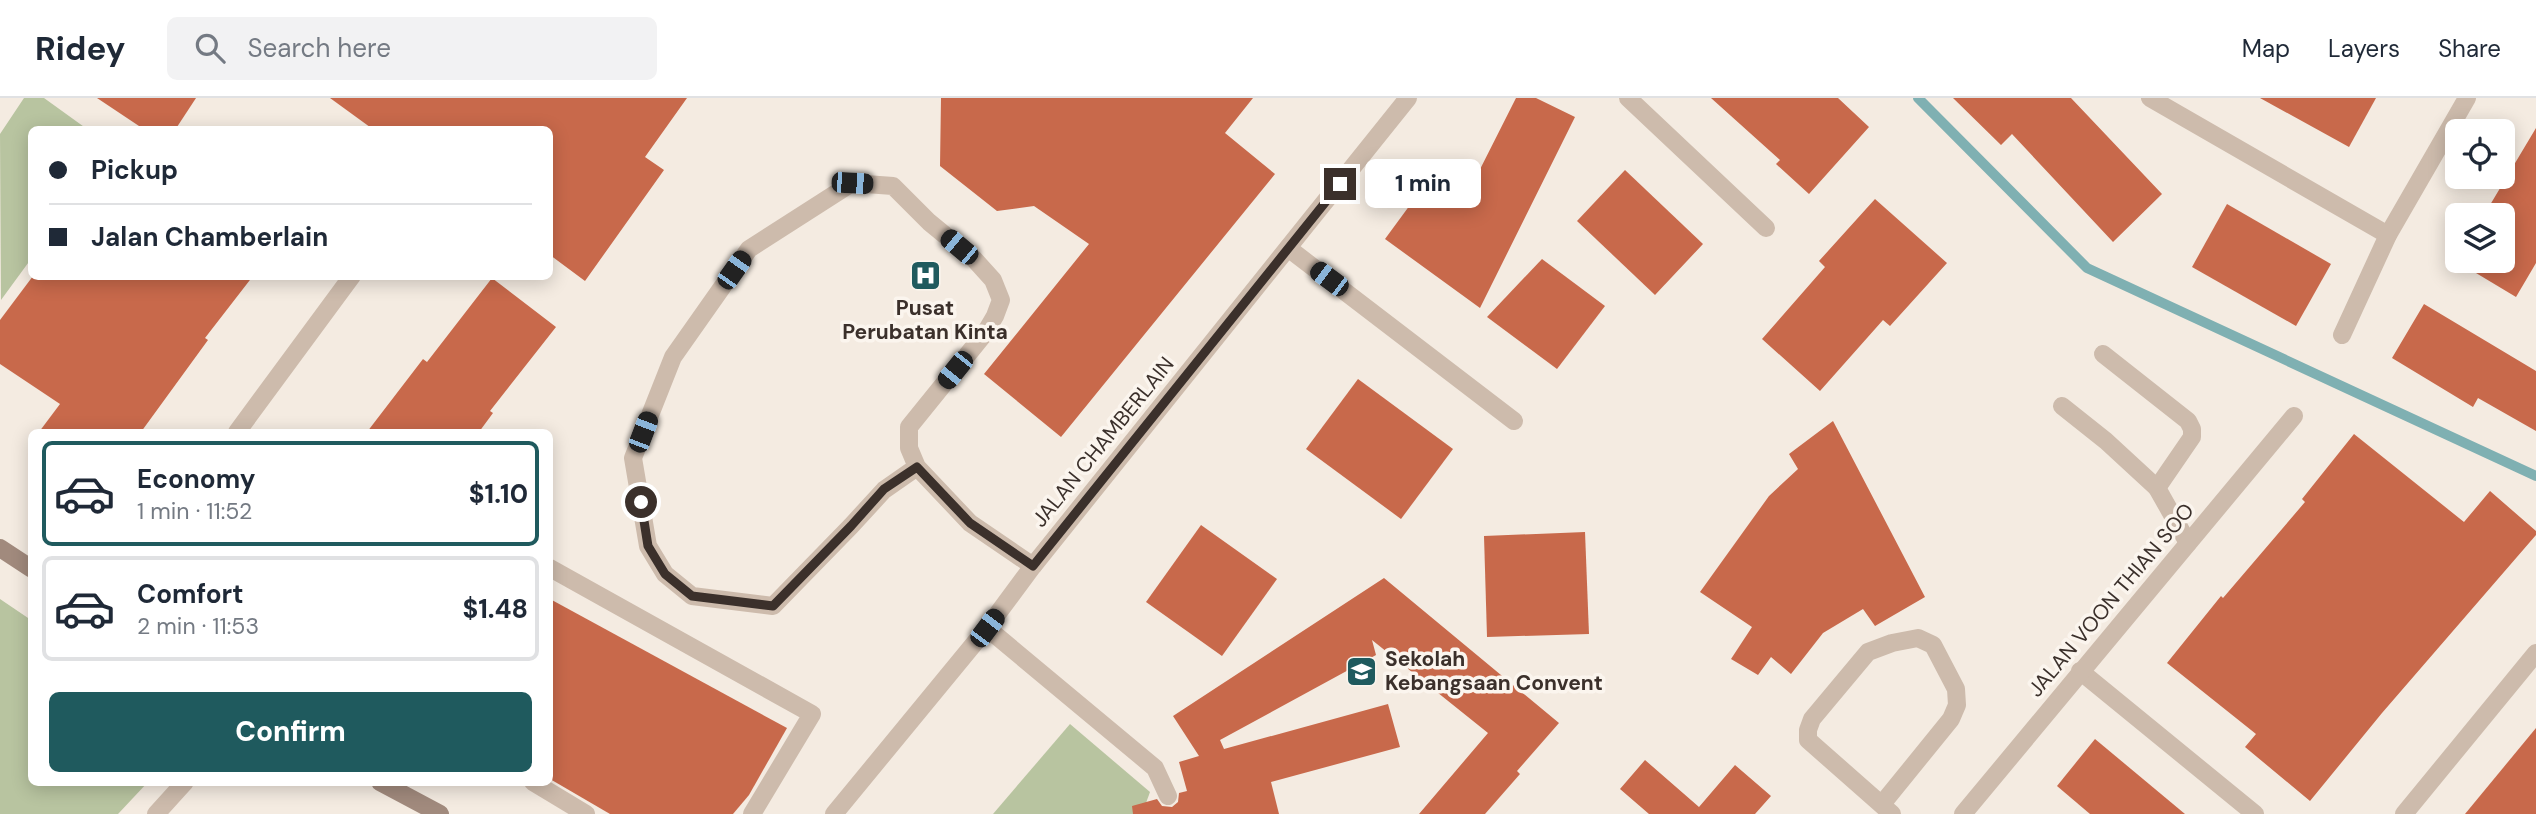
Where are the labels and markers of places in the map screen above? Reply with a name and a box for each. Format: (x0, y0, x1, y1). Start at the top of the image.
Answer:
hospital icon: Pusat Perubatan Kinta (908, 259, 942, 293)
place label: Pusat Perubatan Kinta (842, 294, 1008, 346)
place label: Sekolah Kebangsaan Convent (1385, 645, 1603, 697)
school or university icon: Sekolah Kebangsaan Convent (1345, 654, 1379, 688)

